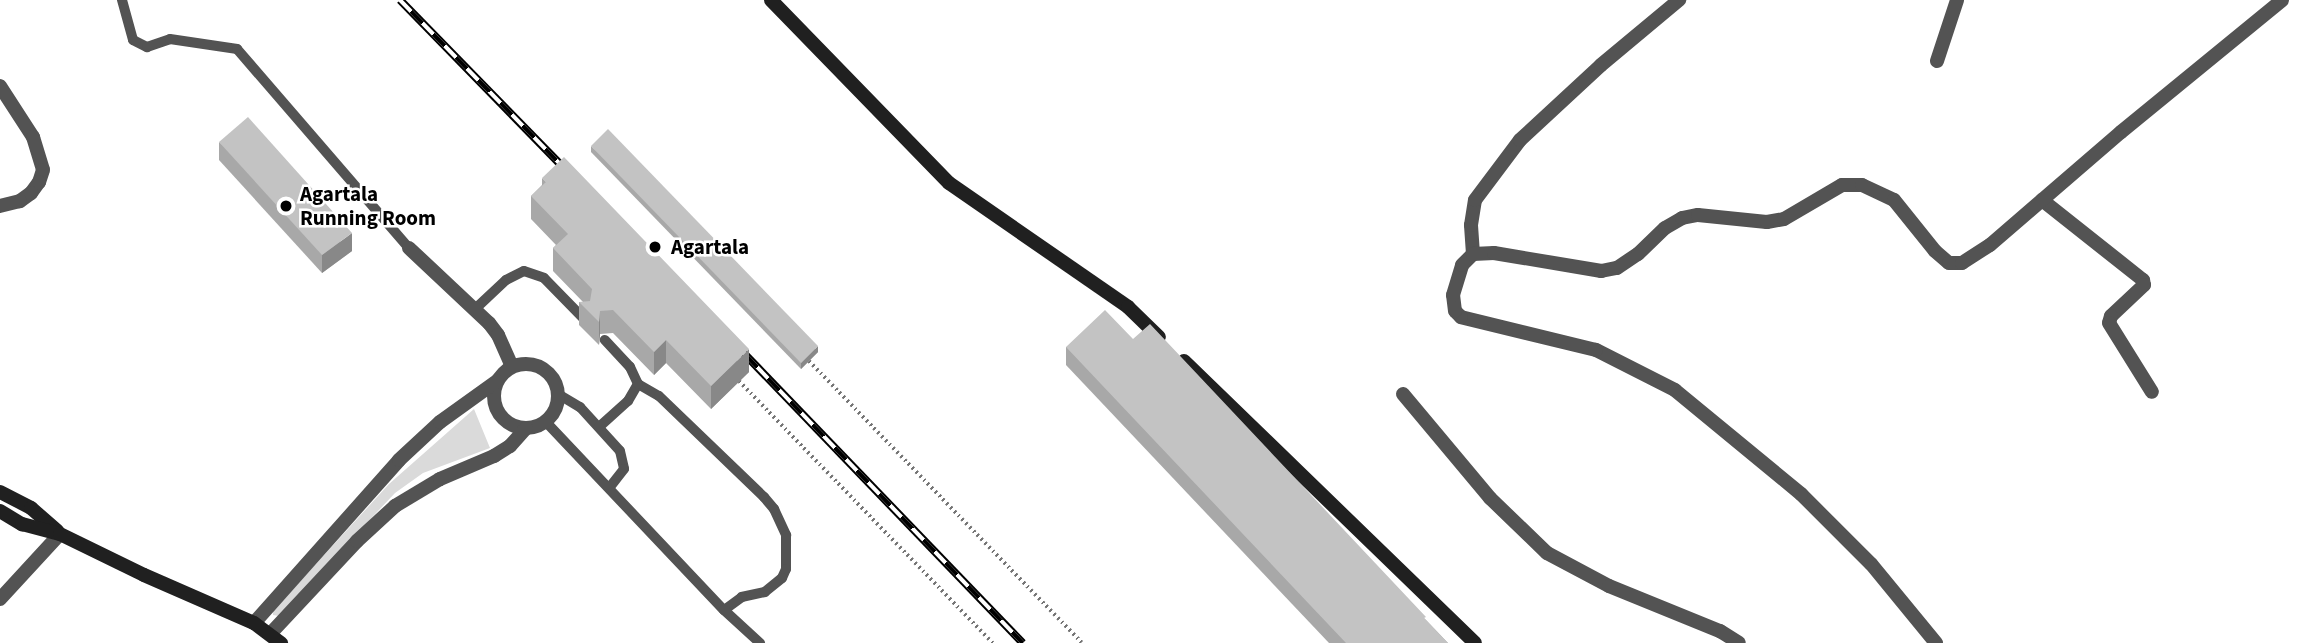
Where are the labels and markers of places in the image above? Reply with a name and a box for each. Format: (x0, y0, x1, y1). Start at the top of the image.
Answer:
place label: Agartala Running Room (300, 181, 436, 231)
marker: Agartala Running Room (278, 198, 294, 214)
place label: Agartala (671, 234, 749, 260)
marker: Agartala (645, 237, 665, 257)

